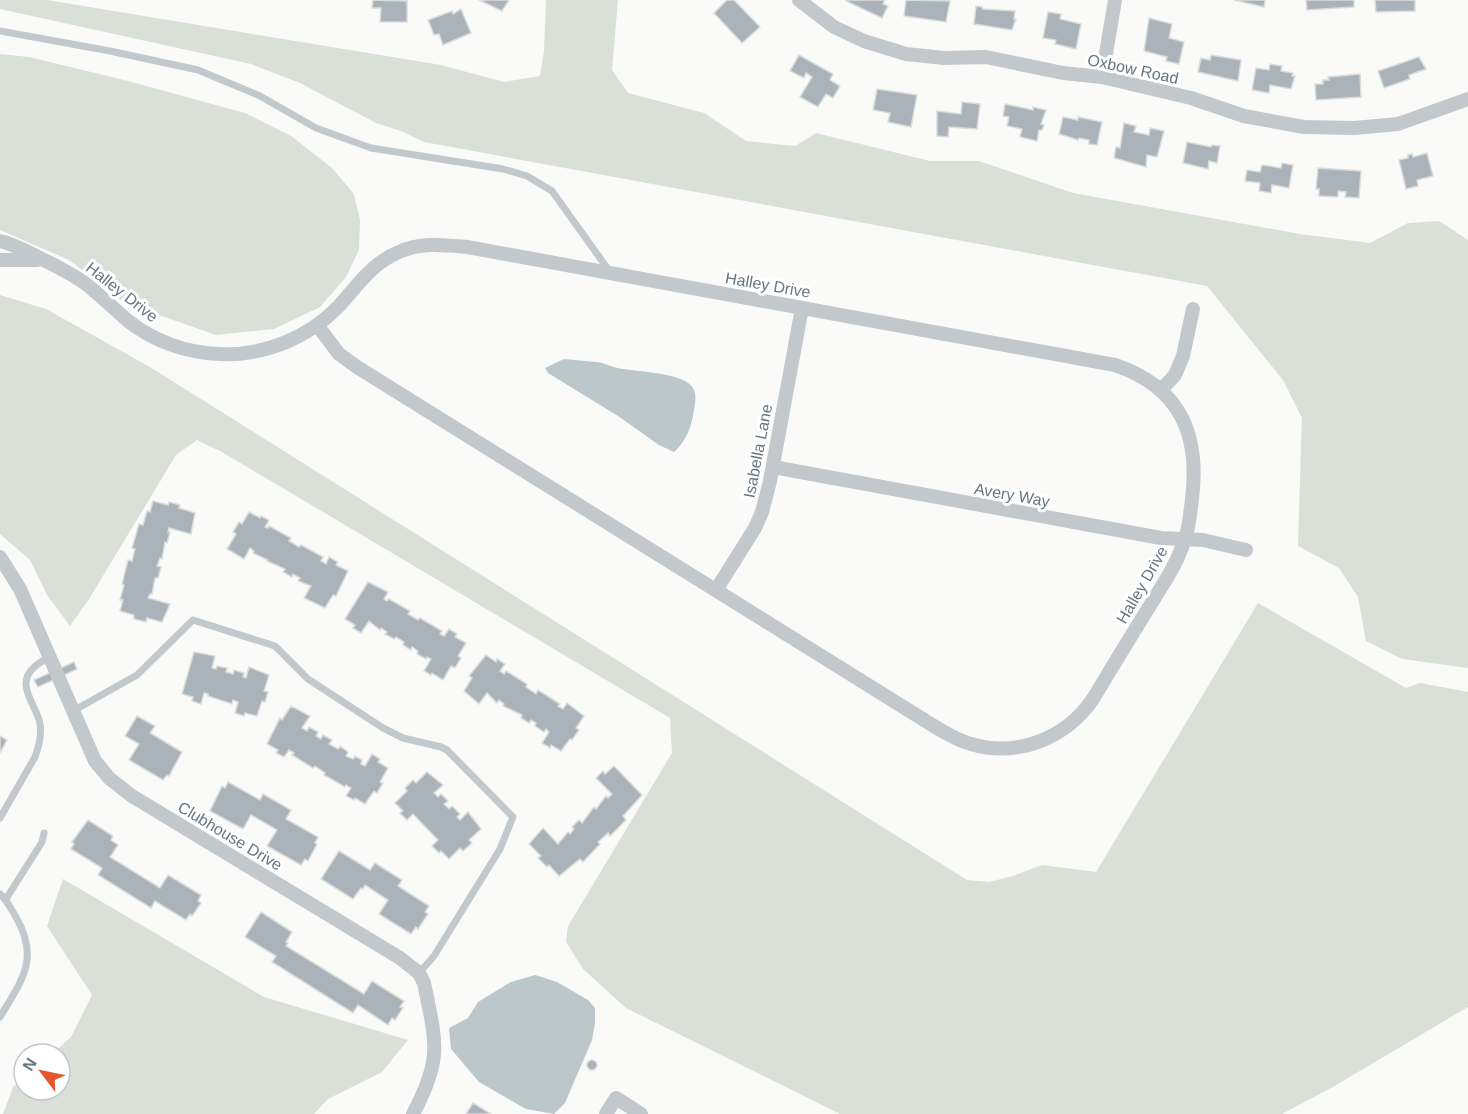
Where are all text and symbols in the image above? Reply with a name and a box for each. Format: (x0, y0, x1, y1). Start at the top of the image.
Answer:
street label: Oxbow Road (1086, 51, 1180, 87)
street label: Halley Drive (83, 259, 161, 325)
street label: Halley Drive (724, 269, 812, 301)
street label: Isabella Lane (741, 403, 775, 499)
street label: Avery Way (973, 480, 1051, 510)
street label: Halley Drive (1113, 543, 1171, 627)
street label: Clubhouse Drive (175, 798, 285, 874)
north arrow (12, 1042, 72, 1102)
text: N (19, 1055, 40, 1074)

